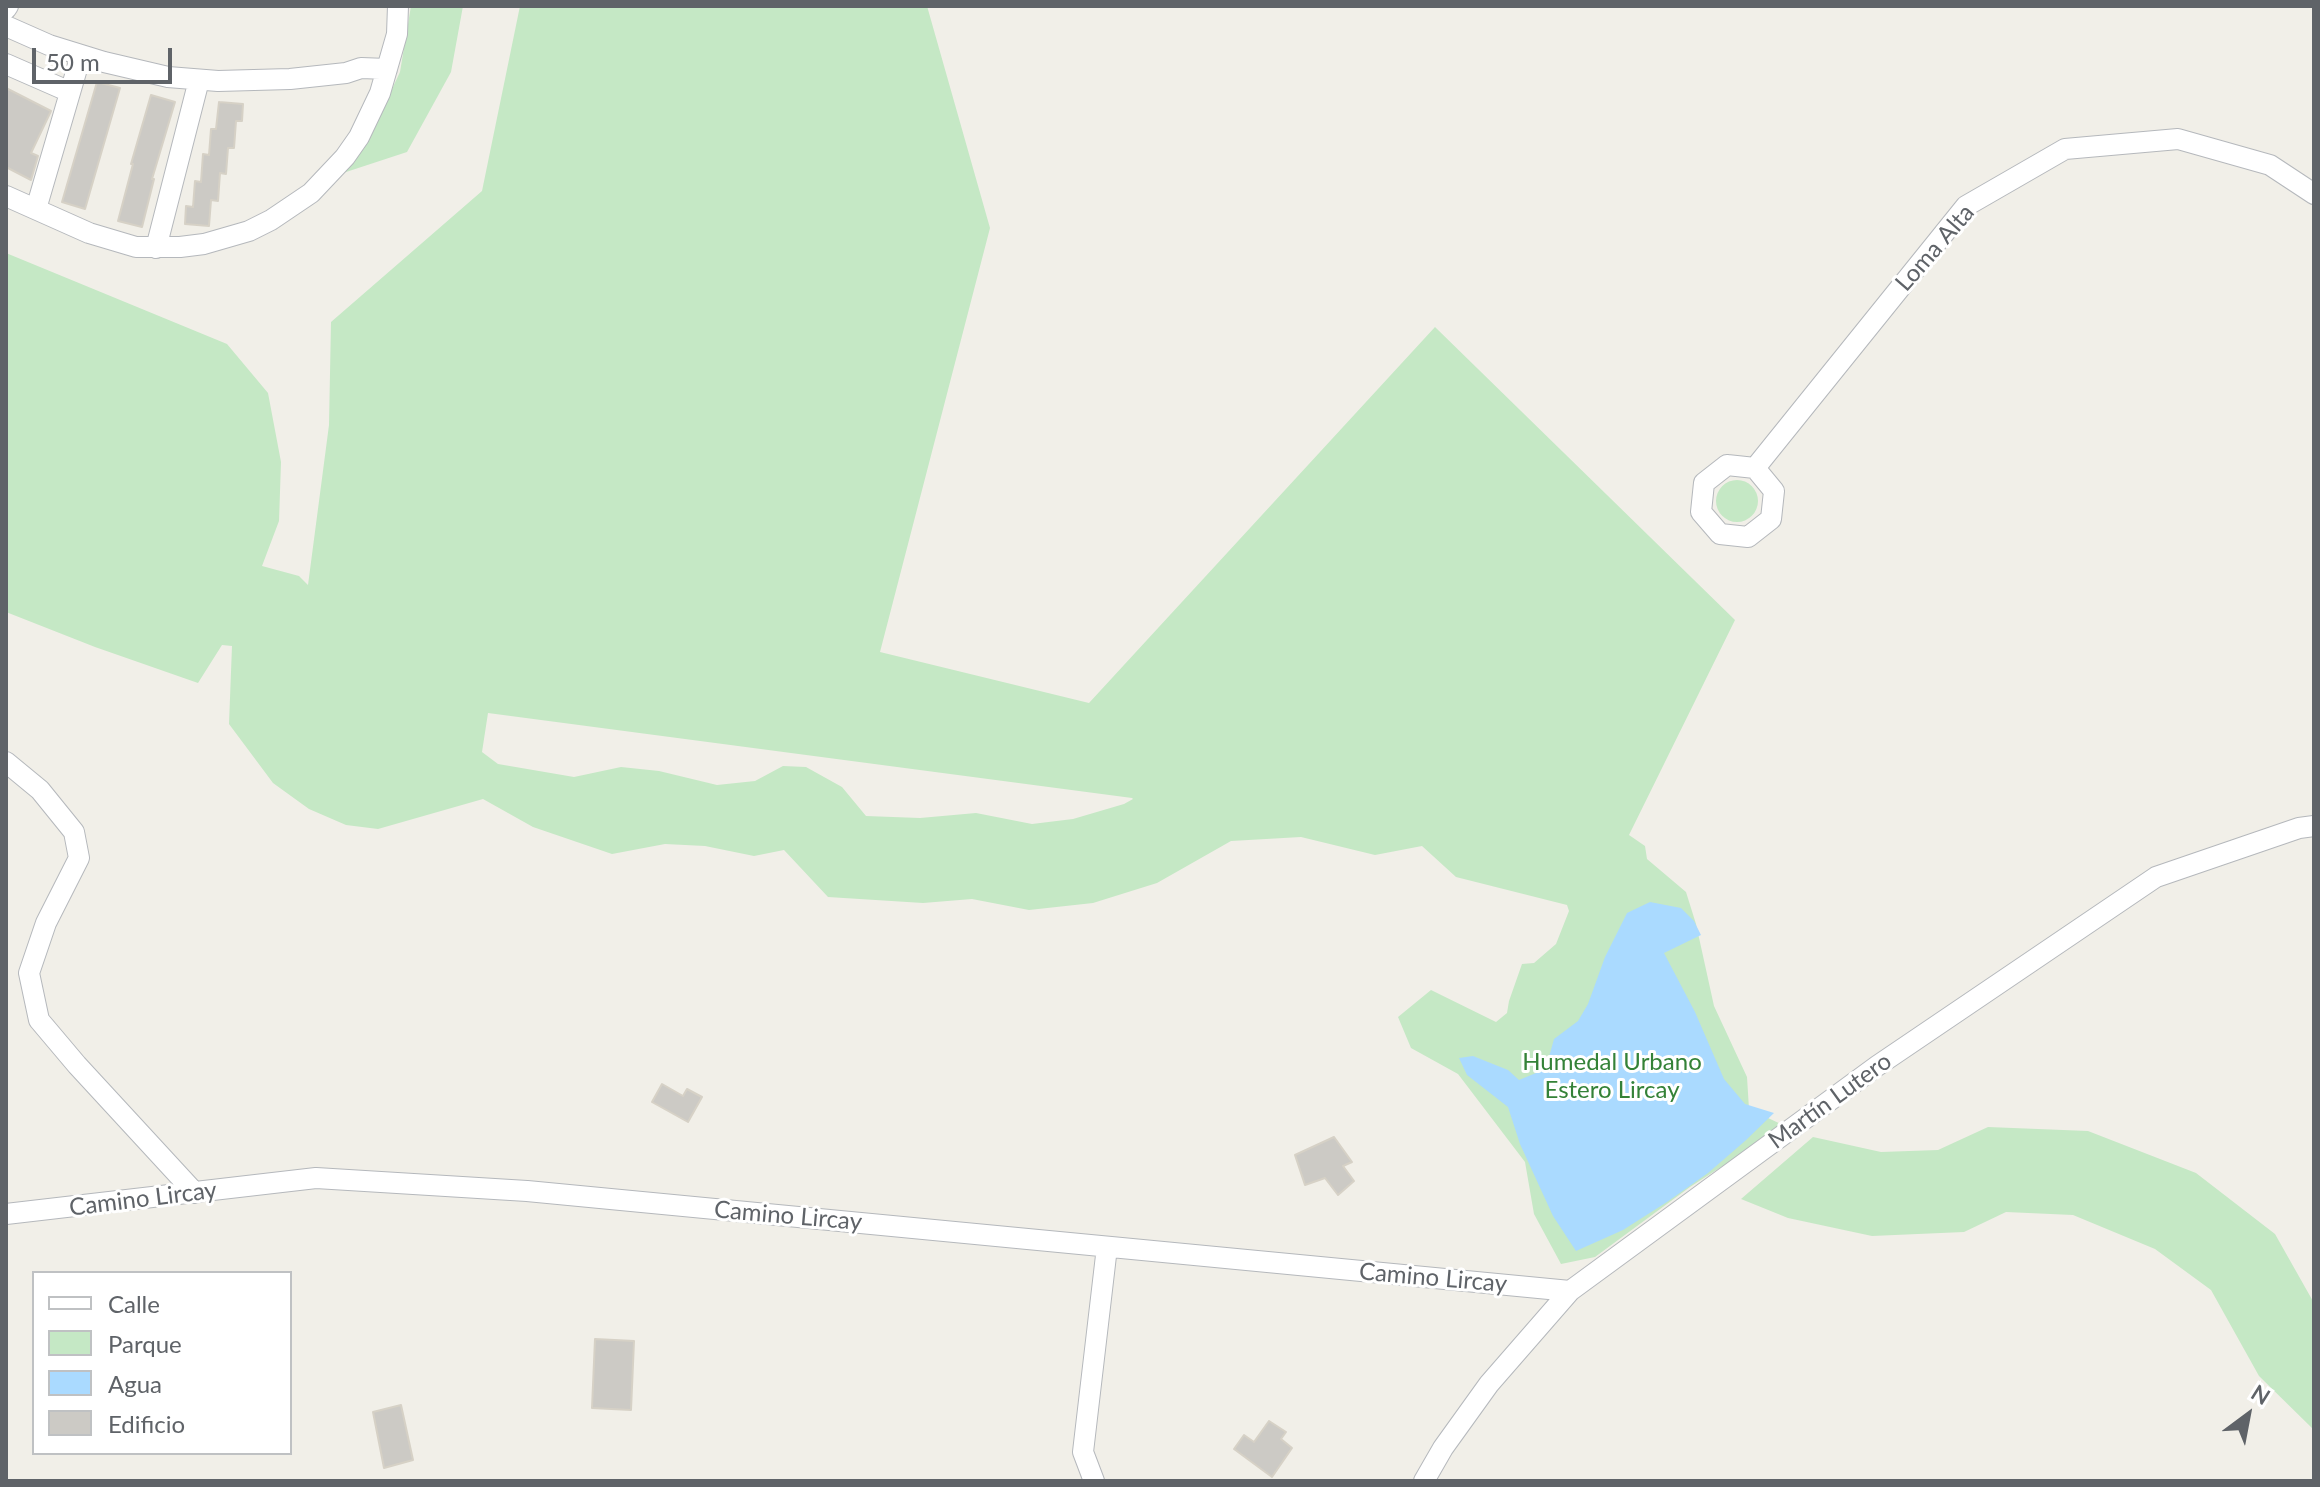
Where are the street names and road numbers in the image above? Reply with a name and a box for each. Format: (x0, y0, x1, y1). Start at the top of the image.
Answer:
street label: Loma Alta (1890, 199, 1980, 297)
street label: Martín Lutero (1763, 1047, 1897, 1155)
street label: Camino Lircay (68, 1176, 218, 1222)
street label: Camino Lircay (713, 1195, 863, 1237)
street label: Camino Lircay (1358, 1257, 1508, 1299)

